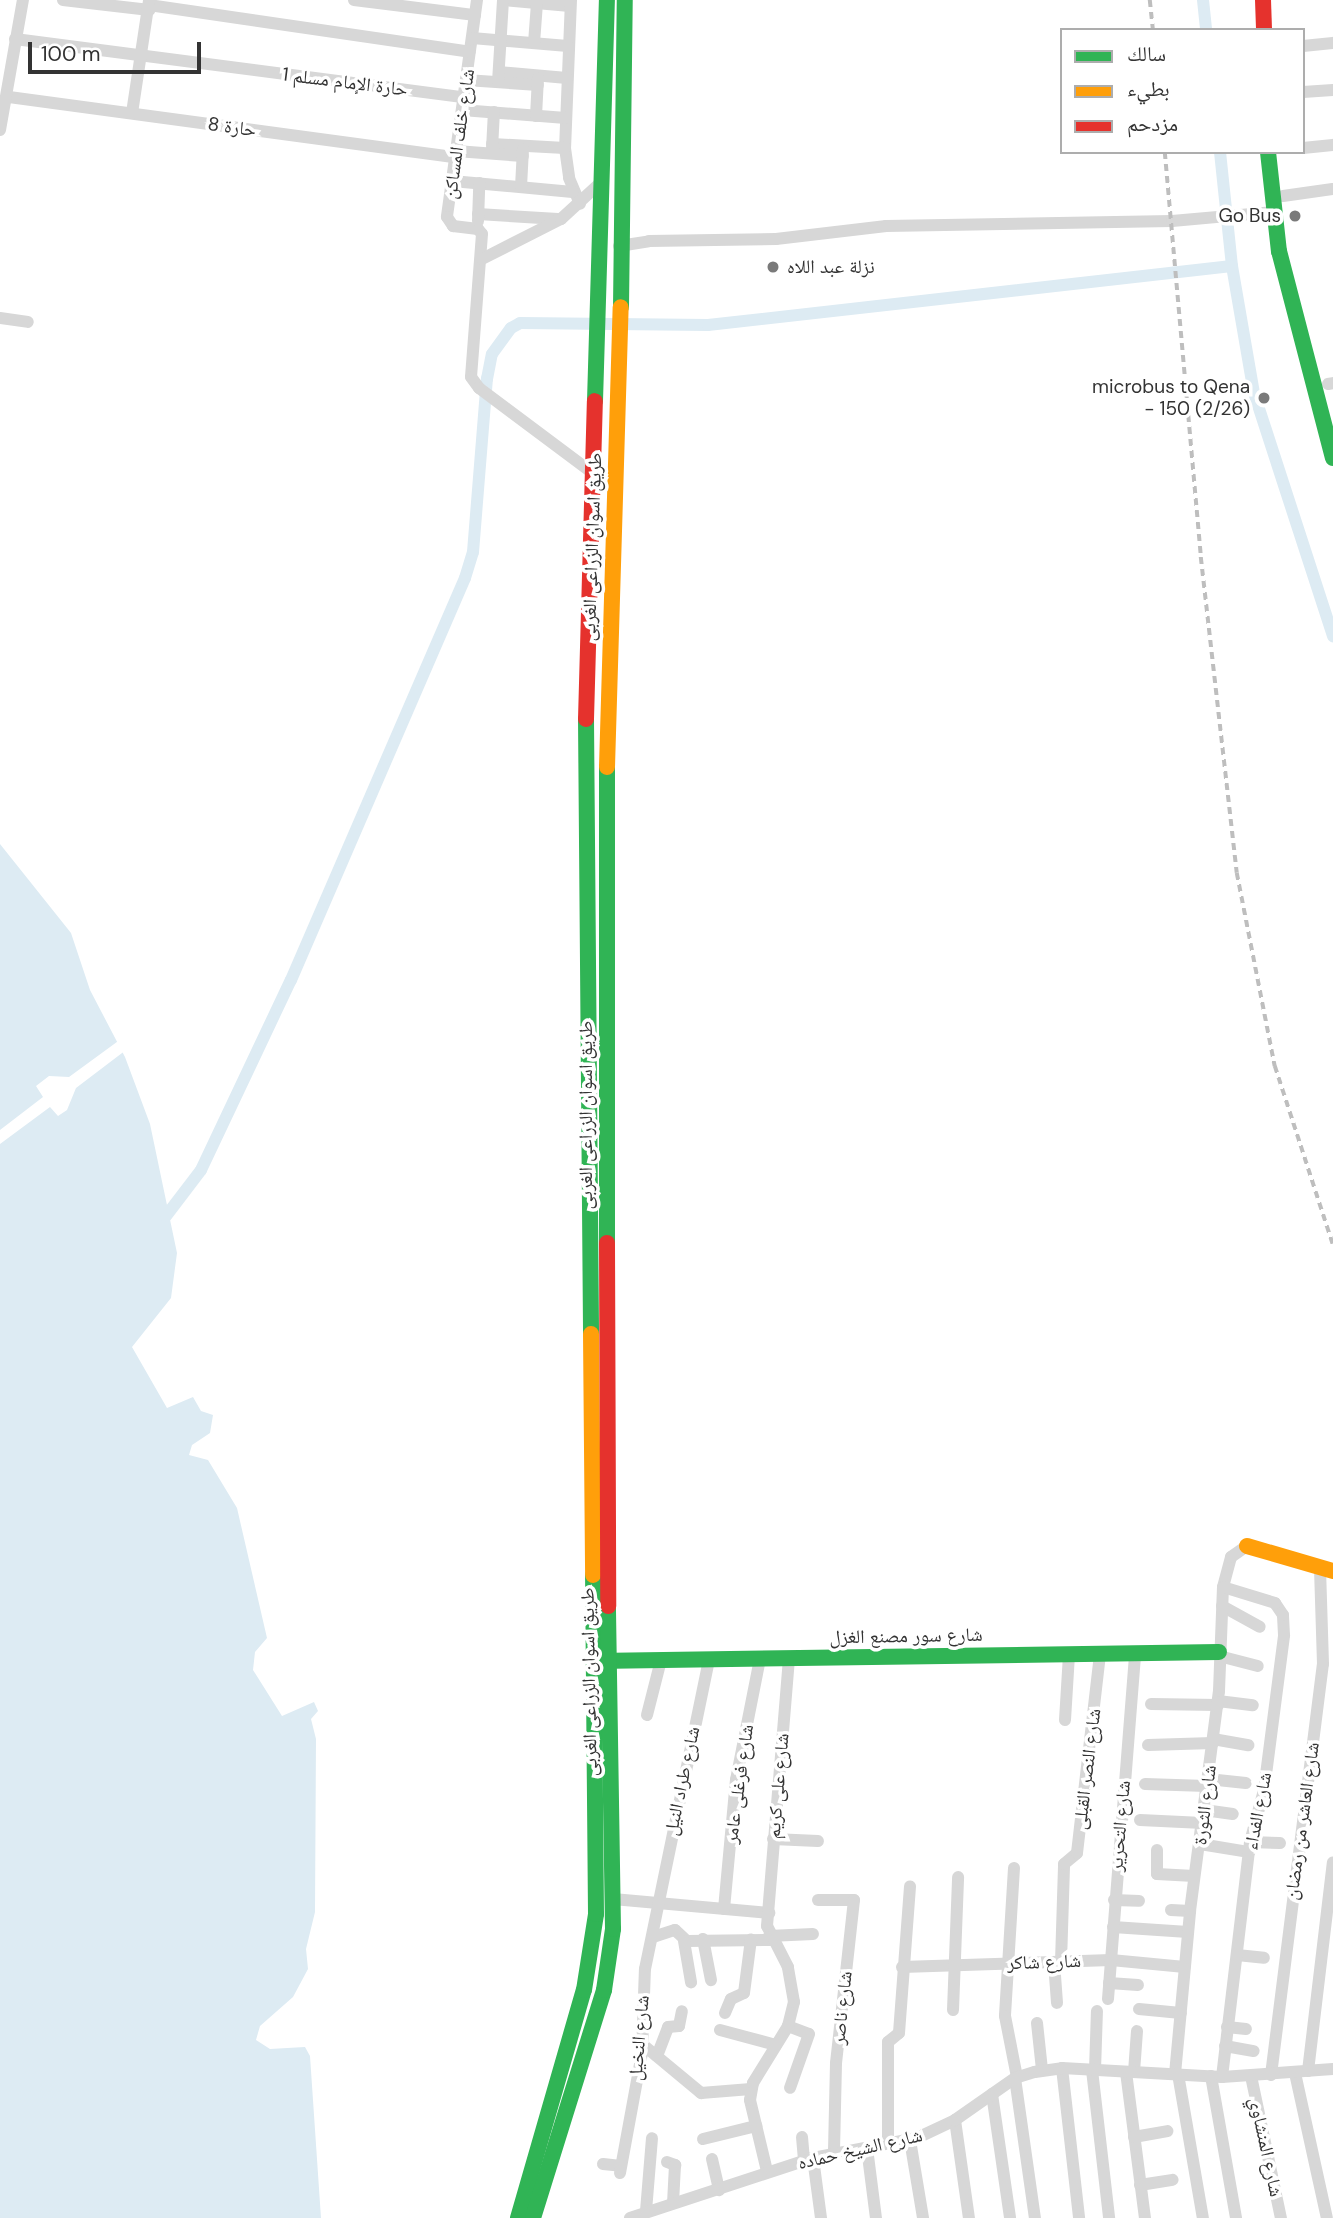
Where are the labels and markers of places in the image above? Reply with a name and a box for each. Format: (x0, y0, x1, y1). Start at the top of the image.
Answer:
place label: Go Bus (1218, 205, 1281, 227)
marker: Go Bus (1287, 208, 1303, 224)
place label: نزلة عبد اللاه (787, 256, 875, 278)
marker: نزلة عبد اللاه (765, 259, 781, 275)
place label: microbus to Qena - 150 (2/26) (1092, 376, 1250, 420)
marker: microbus to Qena - 150 (2/26) (1256, 390, 1272, 406)

